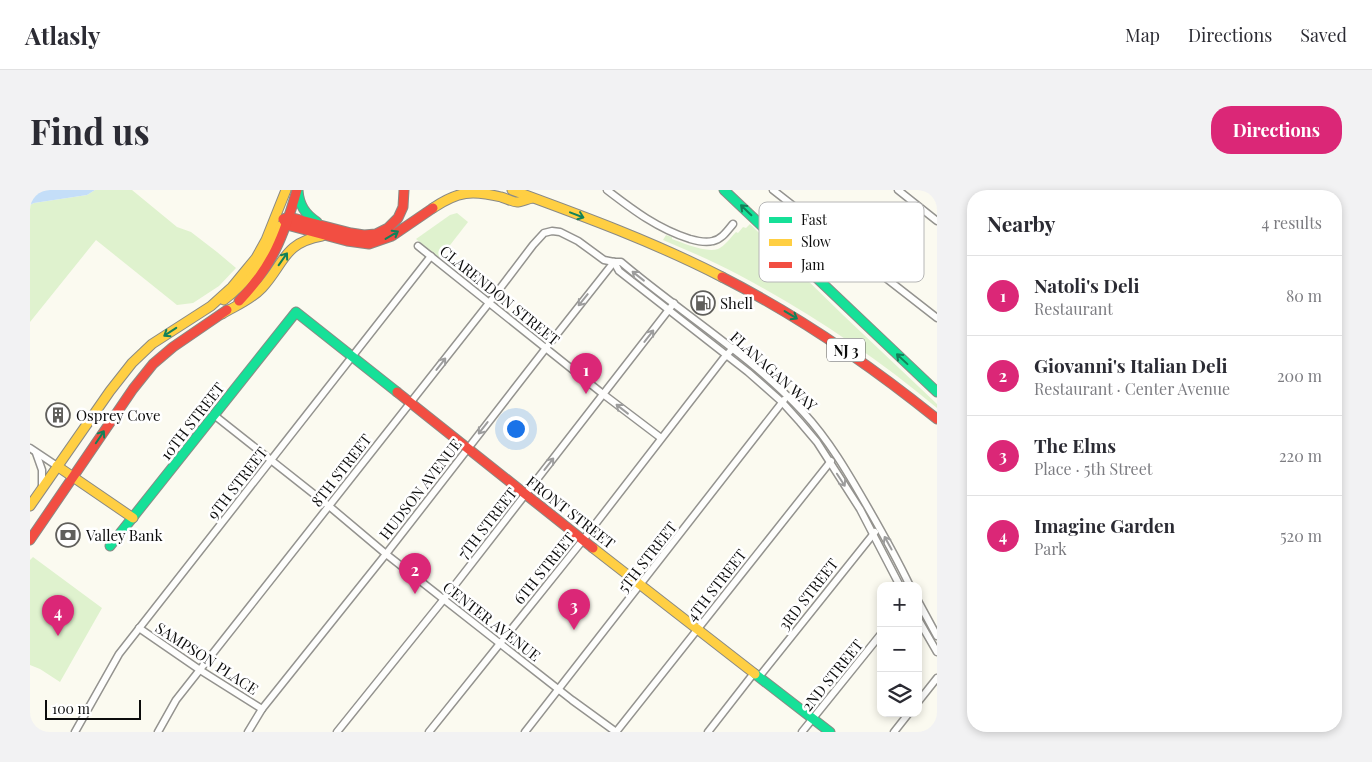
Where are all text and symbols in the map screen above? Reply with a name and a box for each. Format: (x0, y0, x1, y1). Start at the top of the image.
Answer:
text: Atlasly (25, 19, 100, 51)
text: Map (1125, 23, 1160, 47)
text: Directions (1188, 23, 1272, 47)
text: Saved (1300, 23, 1347, 47)
button: Directions (1211, 106, 1342, 154)
text: Find us (30, 107, 150, 154)
legend (759, 202, 924, 282)
one-way arrow (740, 204, 752, 216)
text: Nearby (987, 209, 1056, 237)
text: Fast (801, 210, 828, 229)
one-way arrow (569, 211, 584, 220)
text: 4 results (1261, 212, 1322, 233)
one-way arrow (385, 230, 399, 240)
text: Slow (801, 232, 831, 251)
street label: CLARENDON STREET (436, 240, 564, 350)
one-way arrow (278, 252, 288, 266)
text: Jam (800, 255, 825, 274)
one-way arrow (632, 271, 645, 282)
text: Natoli's Deli (1034, 272, 1139, 298)
text: 1 (1000, 285, 1006, 306)
text: 80 m (1286, 285, 1322, 306)
fuel station icon: Shell (690, 290, 716, 316)
place label: Shell (720, 293, 753, 313)
one-way arrow (578, 294, 589, 307)
text: Restaurant (1034, 298, 1113, 319)
one-way arrow (783, 310, 798, 320)
one-way arrow (163, 327, 177, 337)
street label: FLANAGAN WAY (726, 327, 822, 415)
one-way arrow (643, 330, 654, 343)
road number: NJ 3 (827, 338, 865, 362)
text: Giovanni's Italian Deli (1034, 352, 1228, 378)
pin: 1 (570, 353, 602, 394)
one-way arrow (895, 353, 908, 365)
one-way arrow (436, 357, 447, 370)
text: 2 (999, 365, 1007, 386)
text: 200 m (1277, 365, 1322, 386)
street label: 10TH STREET (155, 378, 229, 464)
text: Restaurant · Center Avenue (1034, 378, 1230, 399)
building icon: Osprey Cove (45, 402, 71, 428)
one-way arrow (616, 403, 629, 414)
place label: Osprey Cove (76, 405, 160, 425)
your location (503, 416, 529, 442)
one-way arrow (478, 421, 488, 435)
one-way arrow (95, 430, 105, 444)
street label: 8TH STREET (306, 430, 376, 510)
text: The Elms (1034, 432, 1116, 458)
street label: HUDSON AVENUE (374, 435, 466, 543)
street label: 9TH STREET (202, 443, 272, 523)
text: 3 (999, 445, 1007, 466)
text: 220 m (1279, 445, 1322, 466)
one-way arrow (543, 458, 554, 471)
text: Place · 5th Street (1034, 458, 1152, 479)
street label: FRONT STREET (523, 471, 619, 553)
one-way arrow (836, 473, 846, 487)
street label: 7TH STREET (453, 483, 521, 563)
text: Imagine Garden (1034, 512, 1175, 538)
street label: 5TH STREET (613, 517, 681, 597)
bank icon: Valley Bank (55, 522, 81, 548)
place label: Valley Bank (85, 525, 164, 545)
text: 4 (999, 525, 1007, 546)
text: 520 m (1280, 525, 1322, 546)
street label: 6TH STREET (509, 528, 579, 608)
one-way arrow (882, 536, 892, 550)
text: Park (1034, 538, 1067, 559)
street label: 4TH STREET (681, 545, 751, 625)
pin: 2 (399, 553, 431, 594)
street label: 3RD STREET (774, 554, 842, 634)
street label: CENTER AVENUE (439, 577, 545, 665)
map controls (877, 582, 922, 717)
button: + (877, 582, 922, 627)
pin: 3 (558, 589, 590, 630)
pin: 4 (42, 595, 74, 636)
street label: SAMPSON PLACE (152, 617, 262, 699)
button: − (877, 627, 922, 672)
street label: 2ND STREET (797, 635, 867, 715)
button: layers (877, 672, 922, 717)
scale bar (45, 697, 141, 720)
text: 100 m (52, 699, 90, 718)

